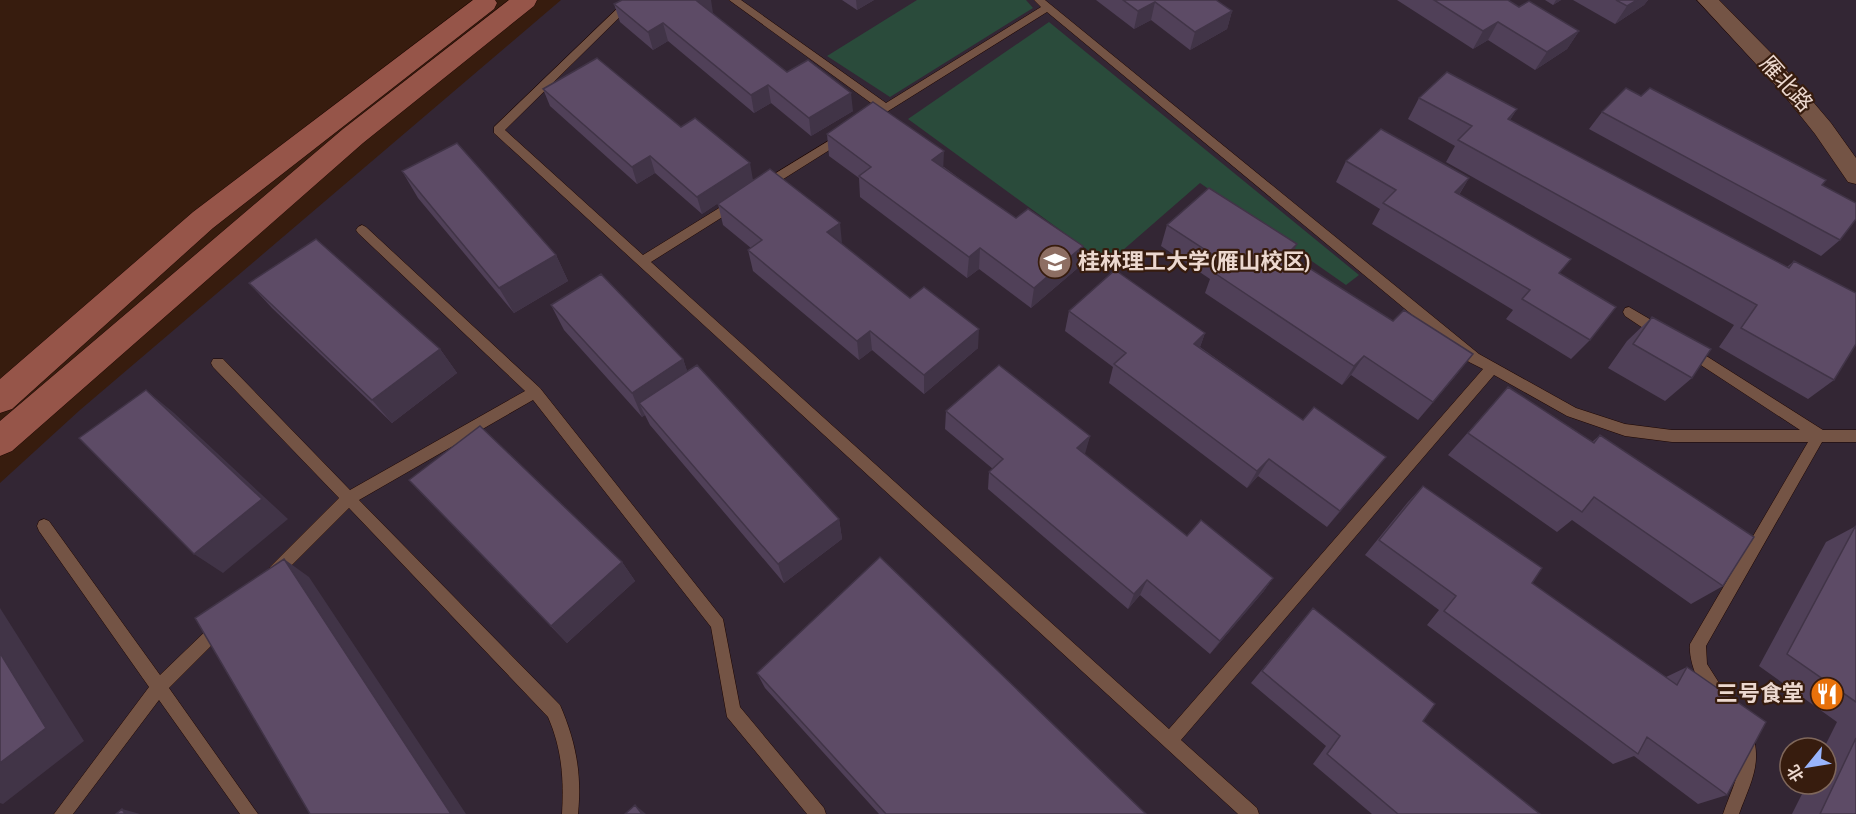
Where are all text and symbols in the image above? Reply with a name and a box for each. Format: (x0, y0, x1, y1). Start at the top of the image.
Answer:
street label: 雁北路 (1756, 51, 1817, 116)
school or university icon: 桂林理工大学(雁山校区) (1037, 244, 1073, 280)
place label: 桂林理工大学(雁山校区) (1078, 250, 1311, 273)
restaurant icon: 三号食堂 (1809, 676, 1845, 712)
place label: 三号食堂 (1716, 681, 1804, 705)
north arrow (1778, 736, 1838, 796)
text: 北 (1784, 762, 1807, 784)

